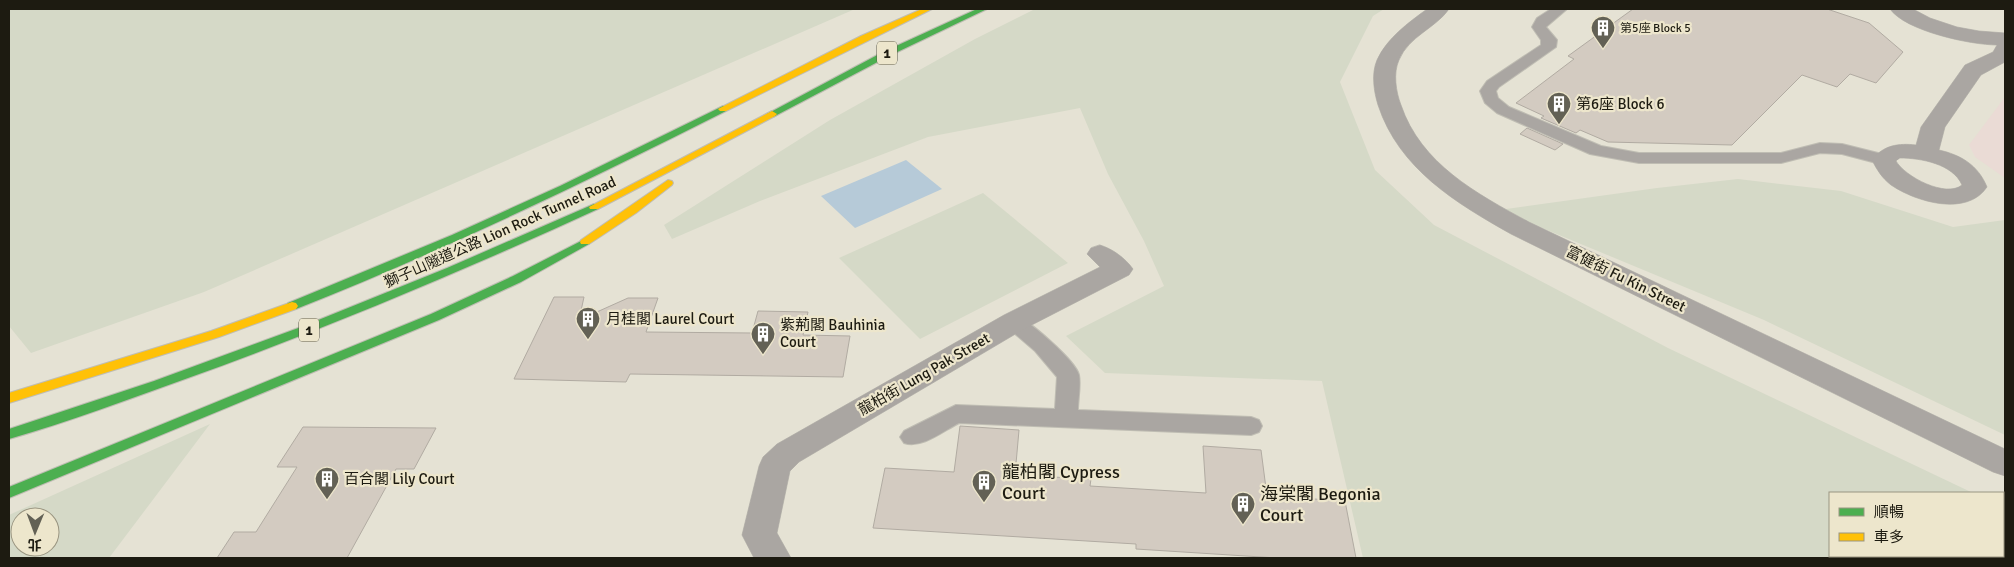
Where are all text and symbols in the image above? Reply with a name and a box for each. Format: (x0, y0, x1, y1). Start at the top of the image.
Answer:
building icon: 第5座 Block 5 (1590, 15, 1616, 49)
place label: 第5座 Block 5 (1620, 21, 1691, 36)
road number: 1 (877, 42, 897, 64)
building icon: 第6座 Block 6 (1546, 91, 1572, 125)
place label: 第6座 Block 6 (1576, 95, 1665, 113)
street label: 獅子山隧道公路 Lion Rock Tunnel Road (381, 173, 619, 291)
street label: 富健街 Fu Kin Street (1563, 242, 1689, 316)
building icon: 月桂閣 Laurel Court (575, 306, 601, 340)
place label: 月桂閣 Laurel Court (606, 310, 734, 328)
place label: 紫荊閣 Bauhinia Court (780, 316, 885, 351)
road number: 1 (299, 318, 319, 342)
building icon: 紫荊閣 Bauhinia Court (750, 321, 776, 355)
street label: 龍柏街 Lung Pak Street (855, 329, 993, 419)
place label: 龍柏閣 Cypress Court (1002, 461, 1120, 504)
building icon: 百合閣 Lily Court (314, 466, 340, 500)
building icon: 龍柏閣 Cypress Court (971, 469, 997, 503)
place label: 百合閣 Lily Court (344, 470, 454, 488)
place label: 海棠閣 Begonia Court (1260, 483, 1381, 526)
building icon: 海棠閣 Begonia Court (1230, 491, 1256, 525)
legend (1829, 492, 2004, 557)
text: 順暢 (1874, 503, 1904, 521)
north arrow (10, 507, 60, 557)
text: 車多 (1874, 528, 1904, 546)
text: 北 (28, 536, 42, 553)

